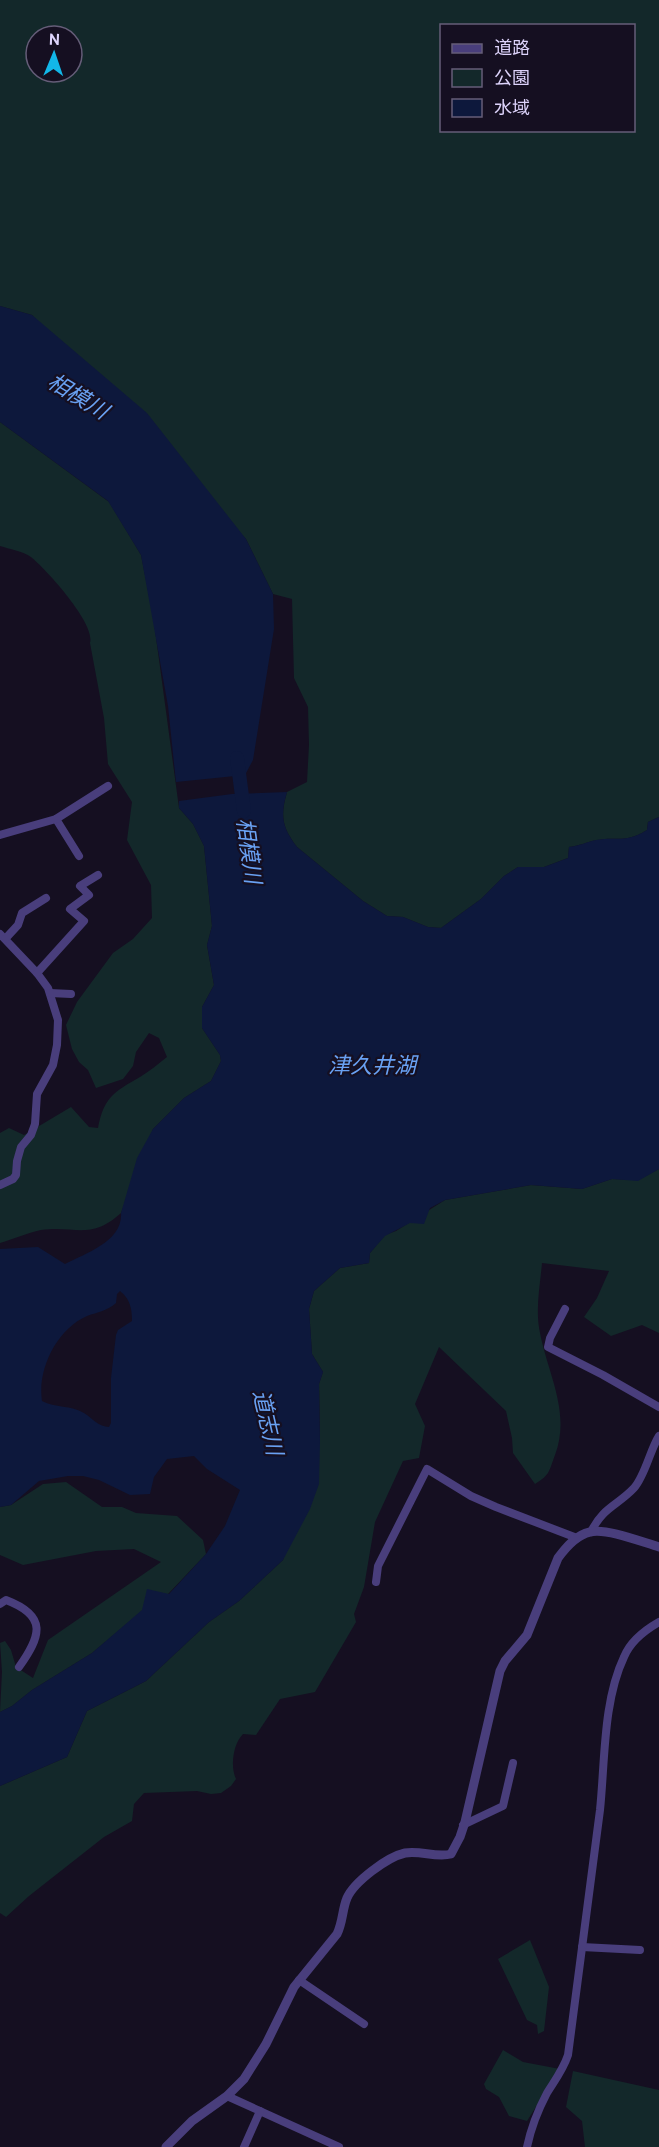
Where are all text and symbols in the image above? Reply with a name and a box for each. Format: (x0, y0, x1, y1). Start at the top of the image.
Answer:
north arrow (24, 24, 84, 84)
legend (440, 24, 635, 132)
text: N (48, 31, 61, 51)
text: 道路 (494, 38, 530, 61)
text: 公園 (494, 68, 530, 91)
text: 水域 (494, 98, 530, 121)
water label: 相模川 (42, 369, 114, 428)
water label: 相模川 (229, 816, 265, 888)
water label: 津久井湖 (328, 1054, 419, 1081)
water label: 道志川 (245, 1388, 287, 1460)

